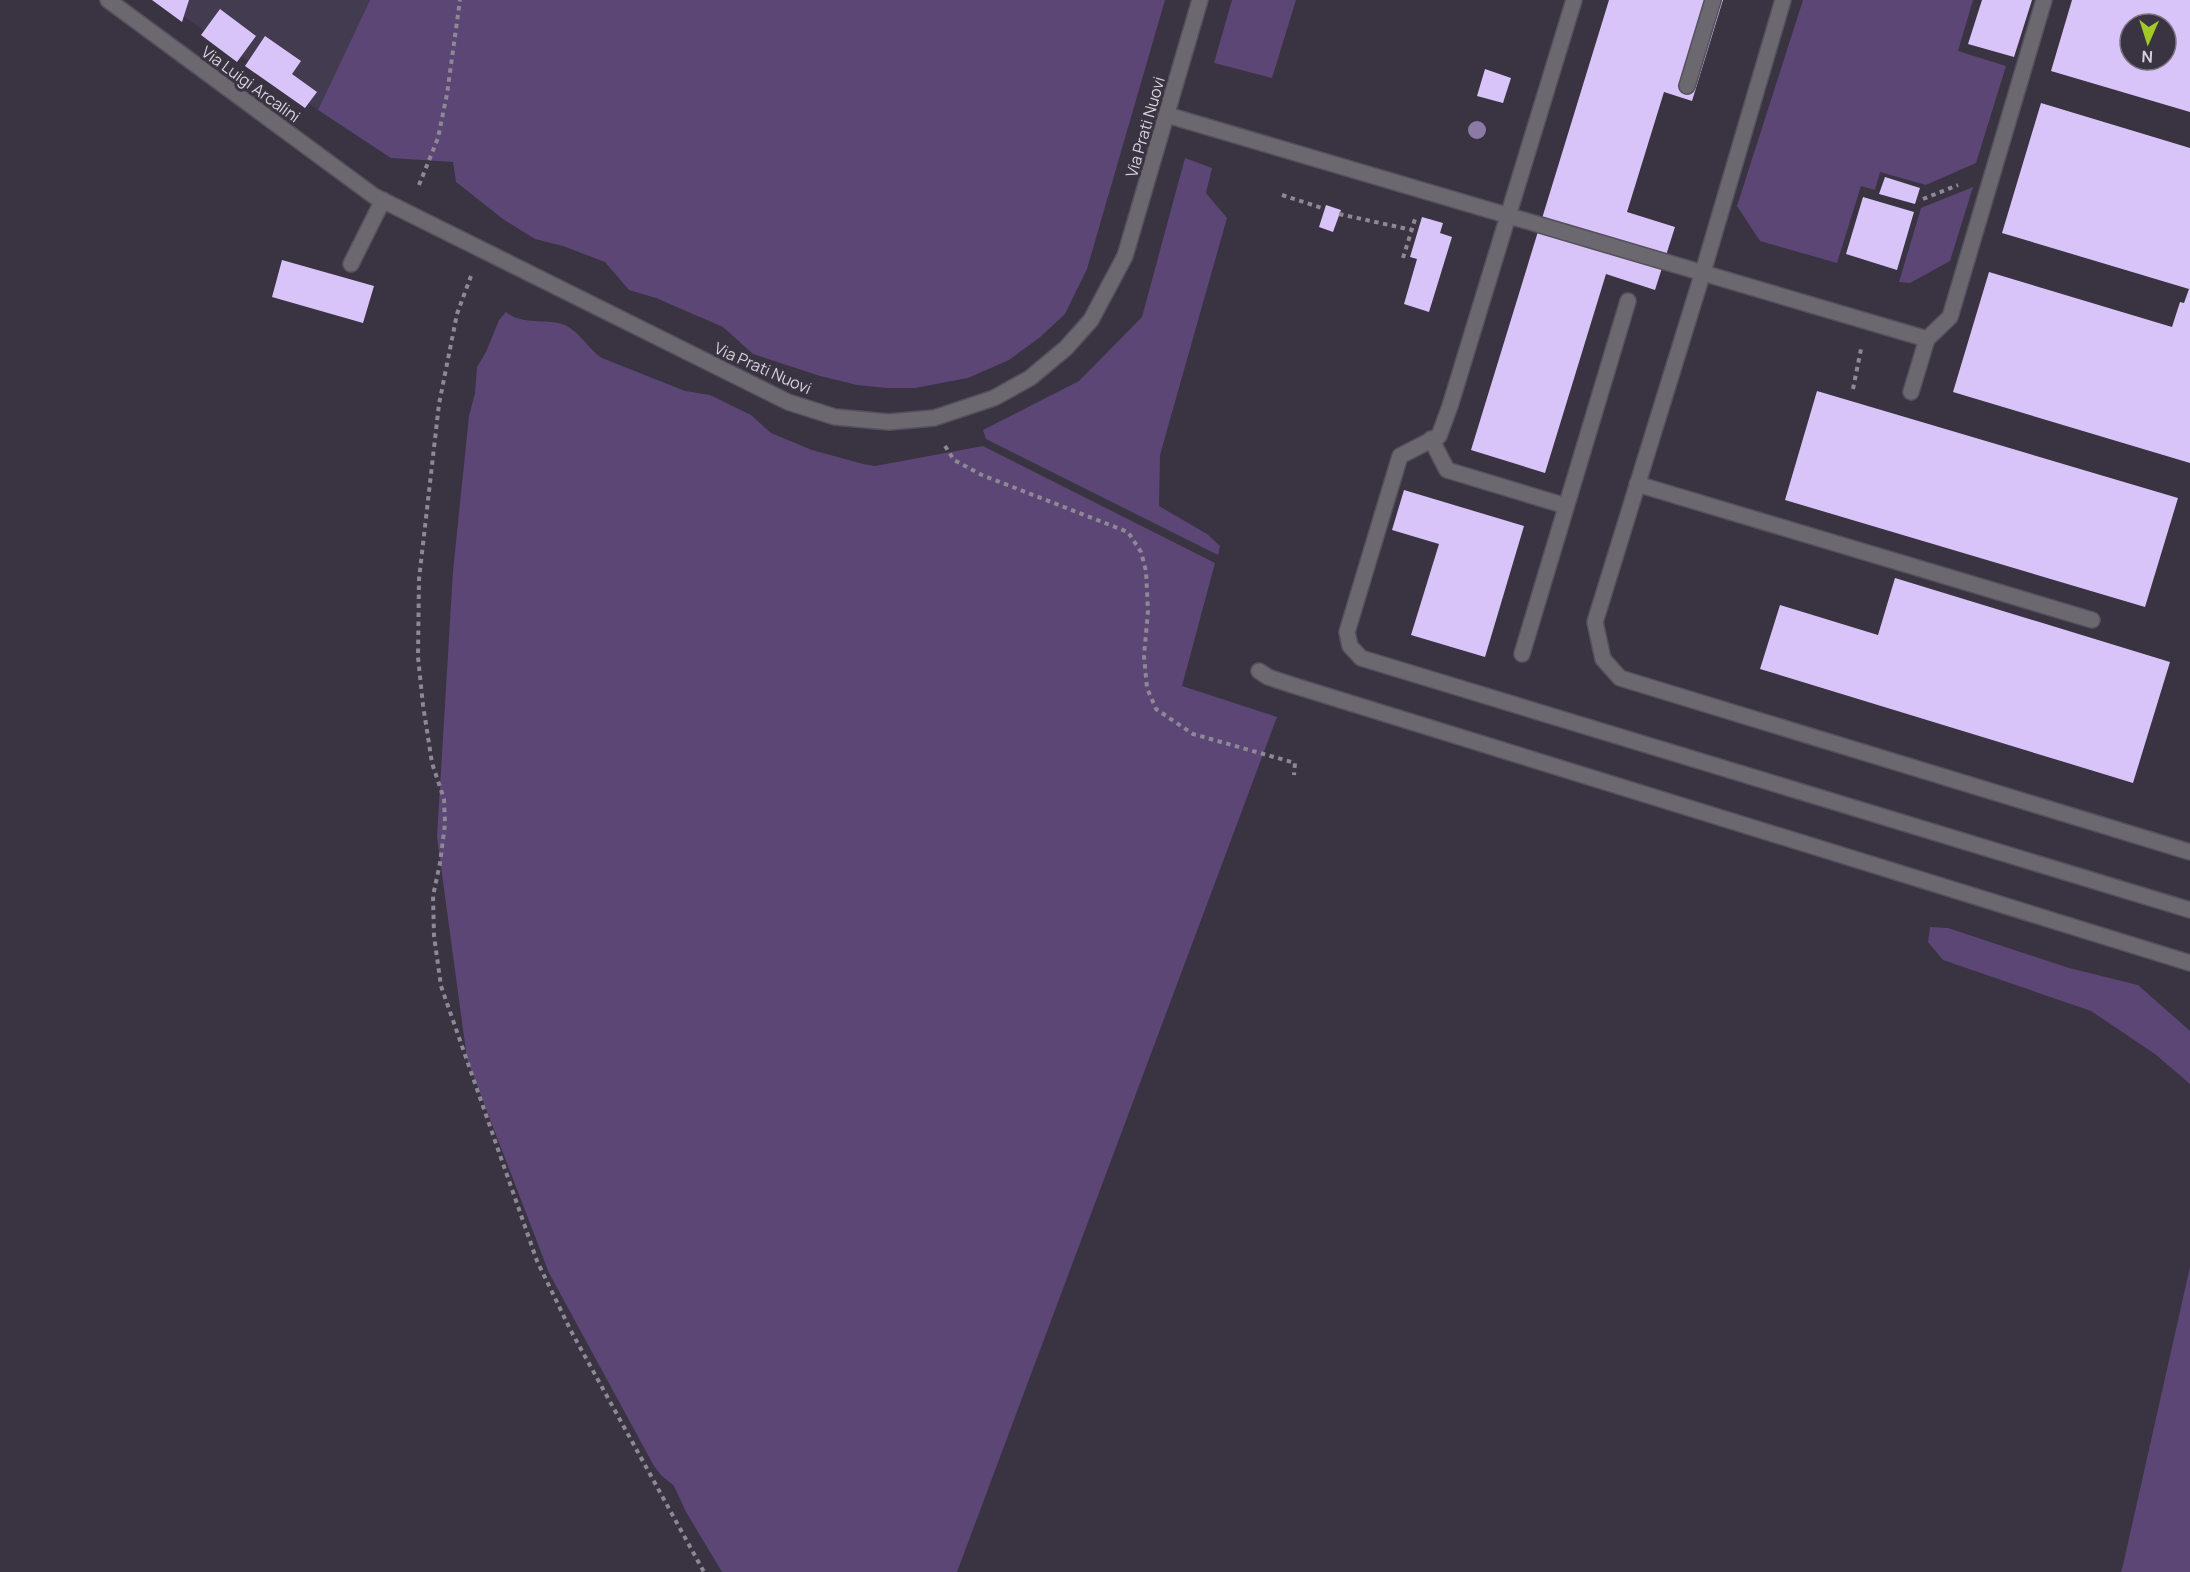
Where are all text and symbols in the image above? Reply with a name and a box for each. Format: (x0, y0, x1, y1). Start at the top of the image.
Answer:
north arrow (2118, 12, 2178, 72)
street label: Via Luigi Arcalini (197, 41, 305, 127)
text: N (2141, 46, 2154, 68)
street label: Via Prati Nuovi (1120, 74, 1170, 180)
street label: Via Prati Nuovi (711, 337, 815, 399)

